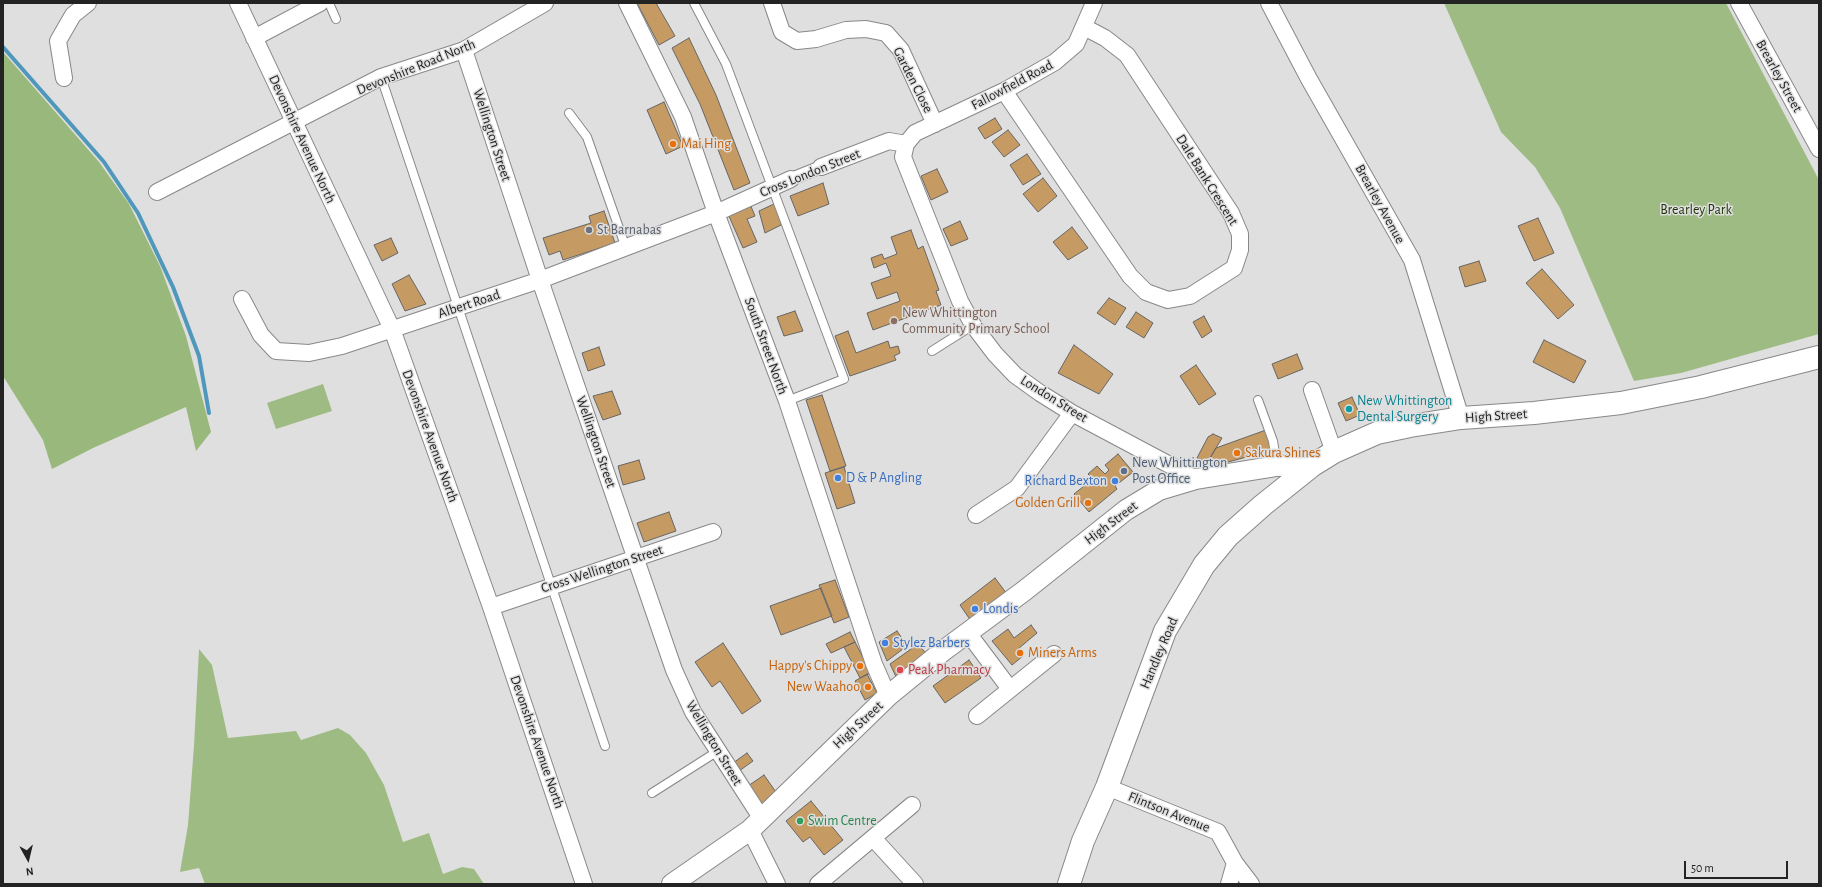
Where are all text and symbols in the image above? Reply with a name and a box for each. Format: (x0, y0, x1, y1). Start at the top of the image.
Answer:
street label: Devonshire Road North (354, 35, 478, 99)
street label: Brearley Street (1752, 37, 1806, 115)
street label: Garden Close (889, 44, 937, 116)
street label: Fallowfield Road (968, 56, 1056, 114)
street label: Devonshire Avenue North (265, 72, 339, 206)
street label: Wellington Street (469, 87, 515, 183)
street label: Dale Bank Crescent (1172, 131, 1242, 229)
place label: Mai Hing (681, 136, 731, 152)
marker: Mai Hing (668, 139, 678, 149)
street label: Cross London Street (757, 145, 863, 201)
street label: Brearley Avenue (1351, 161, 1409, 247)
park label: Brearley Park (1660, 202, 1732, 218)
place label: St Barnabas (597, 222, 661, 238)
marker: St Barnabas (584, 225, 594, 235)
street label: Albert Road (436, 286, 502, 322)
street label: South Street North (741, 295, 791, 397)
place label: New Whittington Community Primary School (902, 305, 1050, 338)
marker: New Whittington Community Primary School (889, 316, 899, 326)
street label: Devonshire Avenue North (398, 367, 462, 505)
street label: London Street (1017, 372, 1091, 426)
place label: New Whittington Dental Surgery (1357, 393, 1452, 426)
street label: Wellington Street (572, 394, 620, 490)
marker: New Whittington Dental Surgery (1344, 404, 1354, 414)
street label: High Street (1464, 405, 1528, 427)
place label: Sakura Shines (1245, 445, 1320, 461)
marker: Sakura Shines (1232, 448, 1242, 458)
place label: New Whittington Post Office (1132, 455, 1227, 488)
marker: New Whittington Post Office (1119, 466, 1129, 476)
place label: D & P Angling (846, 470, 922, 486)
marker: D & P Angling (833, 473, 843, 483)
place label: Richard Bexton (1025, 473, 1107, 489)
marker: Richard Bexton (1110, 476, 1120, 486)
place label: Golden Grill (1015, 495, 1080, 511)
street label: High Street (1081, 498, 1141, 548)
marker: Golden Grill (1083, 498, 1093, 508)
street label: Cross Wellington Street (539, 541, 665, 597)
place label: Londis (983, 601, 1018, 617)
marker: Londis (970, 604, 980, 614)
street label: Handley Road (1136, 615, 1182, 691)
place label: Stylez Barbers (893, 635, 970, 651)
marker: Stylez Barbers (880, 638, 890, 648)
place label: Miners Arms (1028, 645, 1097, 661)
marker: Miners Arms (1015, 648, 1025, 658)
place label: Happy's Chippy (768, 658, 852, 674)
marker: Happy's Chippy (855, 661, 865, 671)
place label: Peak Pharmacy (908, 662, 991, 678)
marker: Peak Pharmacy (895, 665, 905, 675)
street label: Devonshire Avenue North (506, 673, 568, 811)
place label: New Waahoo (787, 679, 860, 695)
marker: New Waahoo (863, 682, 873, 692)
street label: Wellington Street (682, 697, 746, 789)
street label: High Street (829, 698, 887, 752)
street label: Flintson Avenue (1126, 788, 1212, 836)
place label: Swim Centre (808, 813, 877, 829)
marker: Swim Centre (795, 816, 805, 826)
north arrow (8, 839, 48, 879)
scale bar (1686, 853, 1790, 879)
text: 50 m (1691, 862, 1714, 874)
text: N (25, 865, 34, 877)

